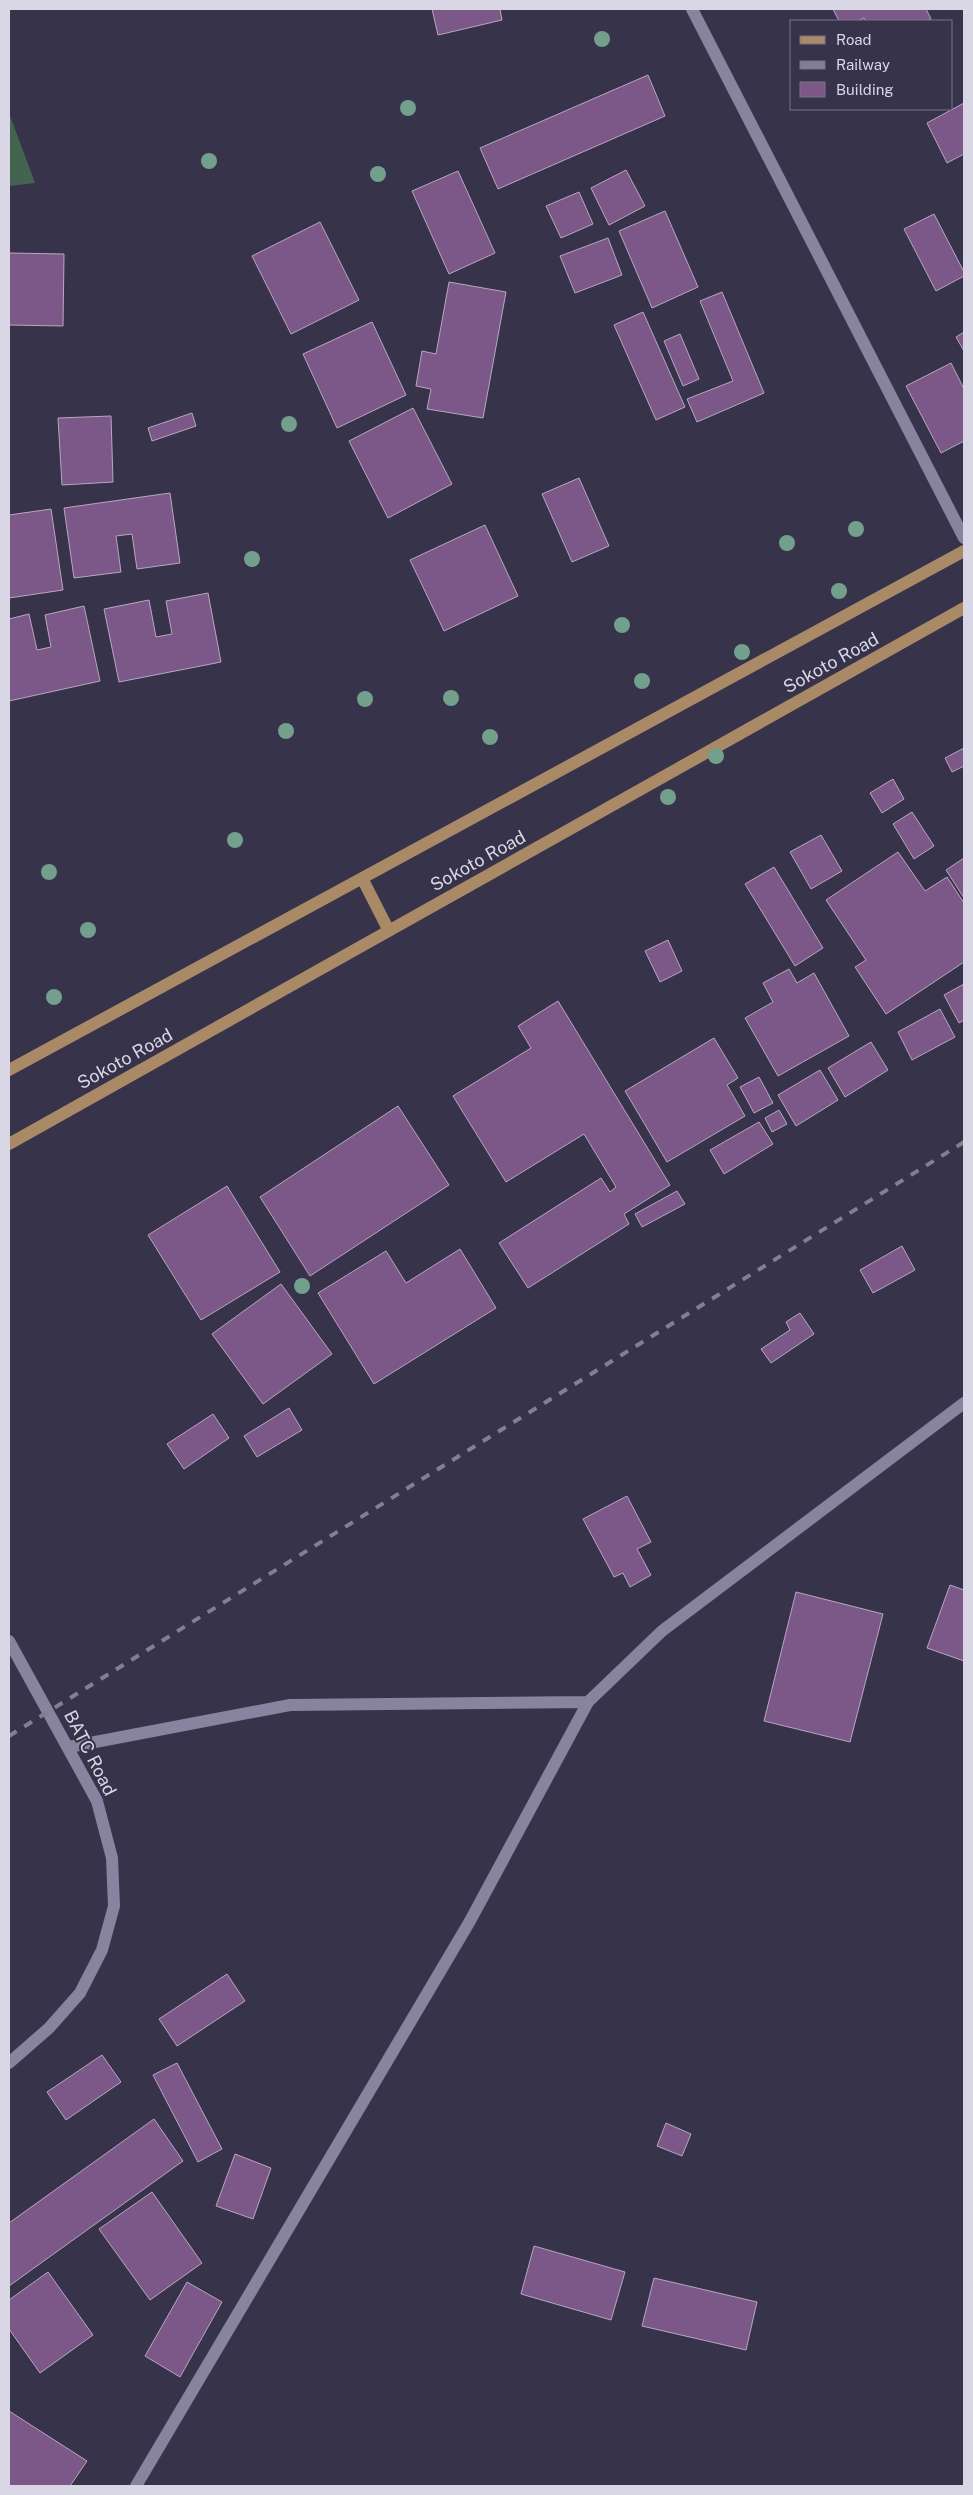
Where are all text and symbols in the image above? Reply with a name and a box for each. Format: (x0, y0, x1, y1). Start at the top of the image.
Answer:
legend (790, 20, 953, 110)
text: Road (836, 31, 872, 48)
text: Railway (836, 56, 890, 73)
text: Building (836, 81, 894, 98)
street label: Sokoto Road (780, 628, 882, 697)
street label: Sokoto Road (427, 826, 529, 895)
street label: Sokoto Road (74, 1024, 176, 1093)
street label: BATC Road (60, 1707, 121, 1799)

